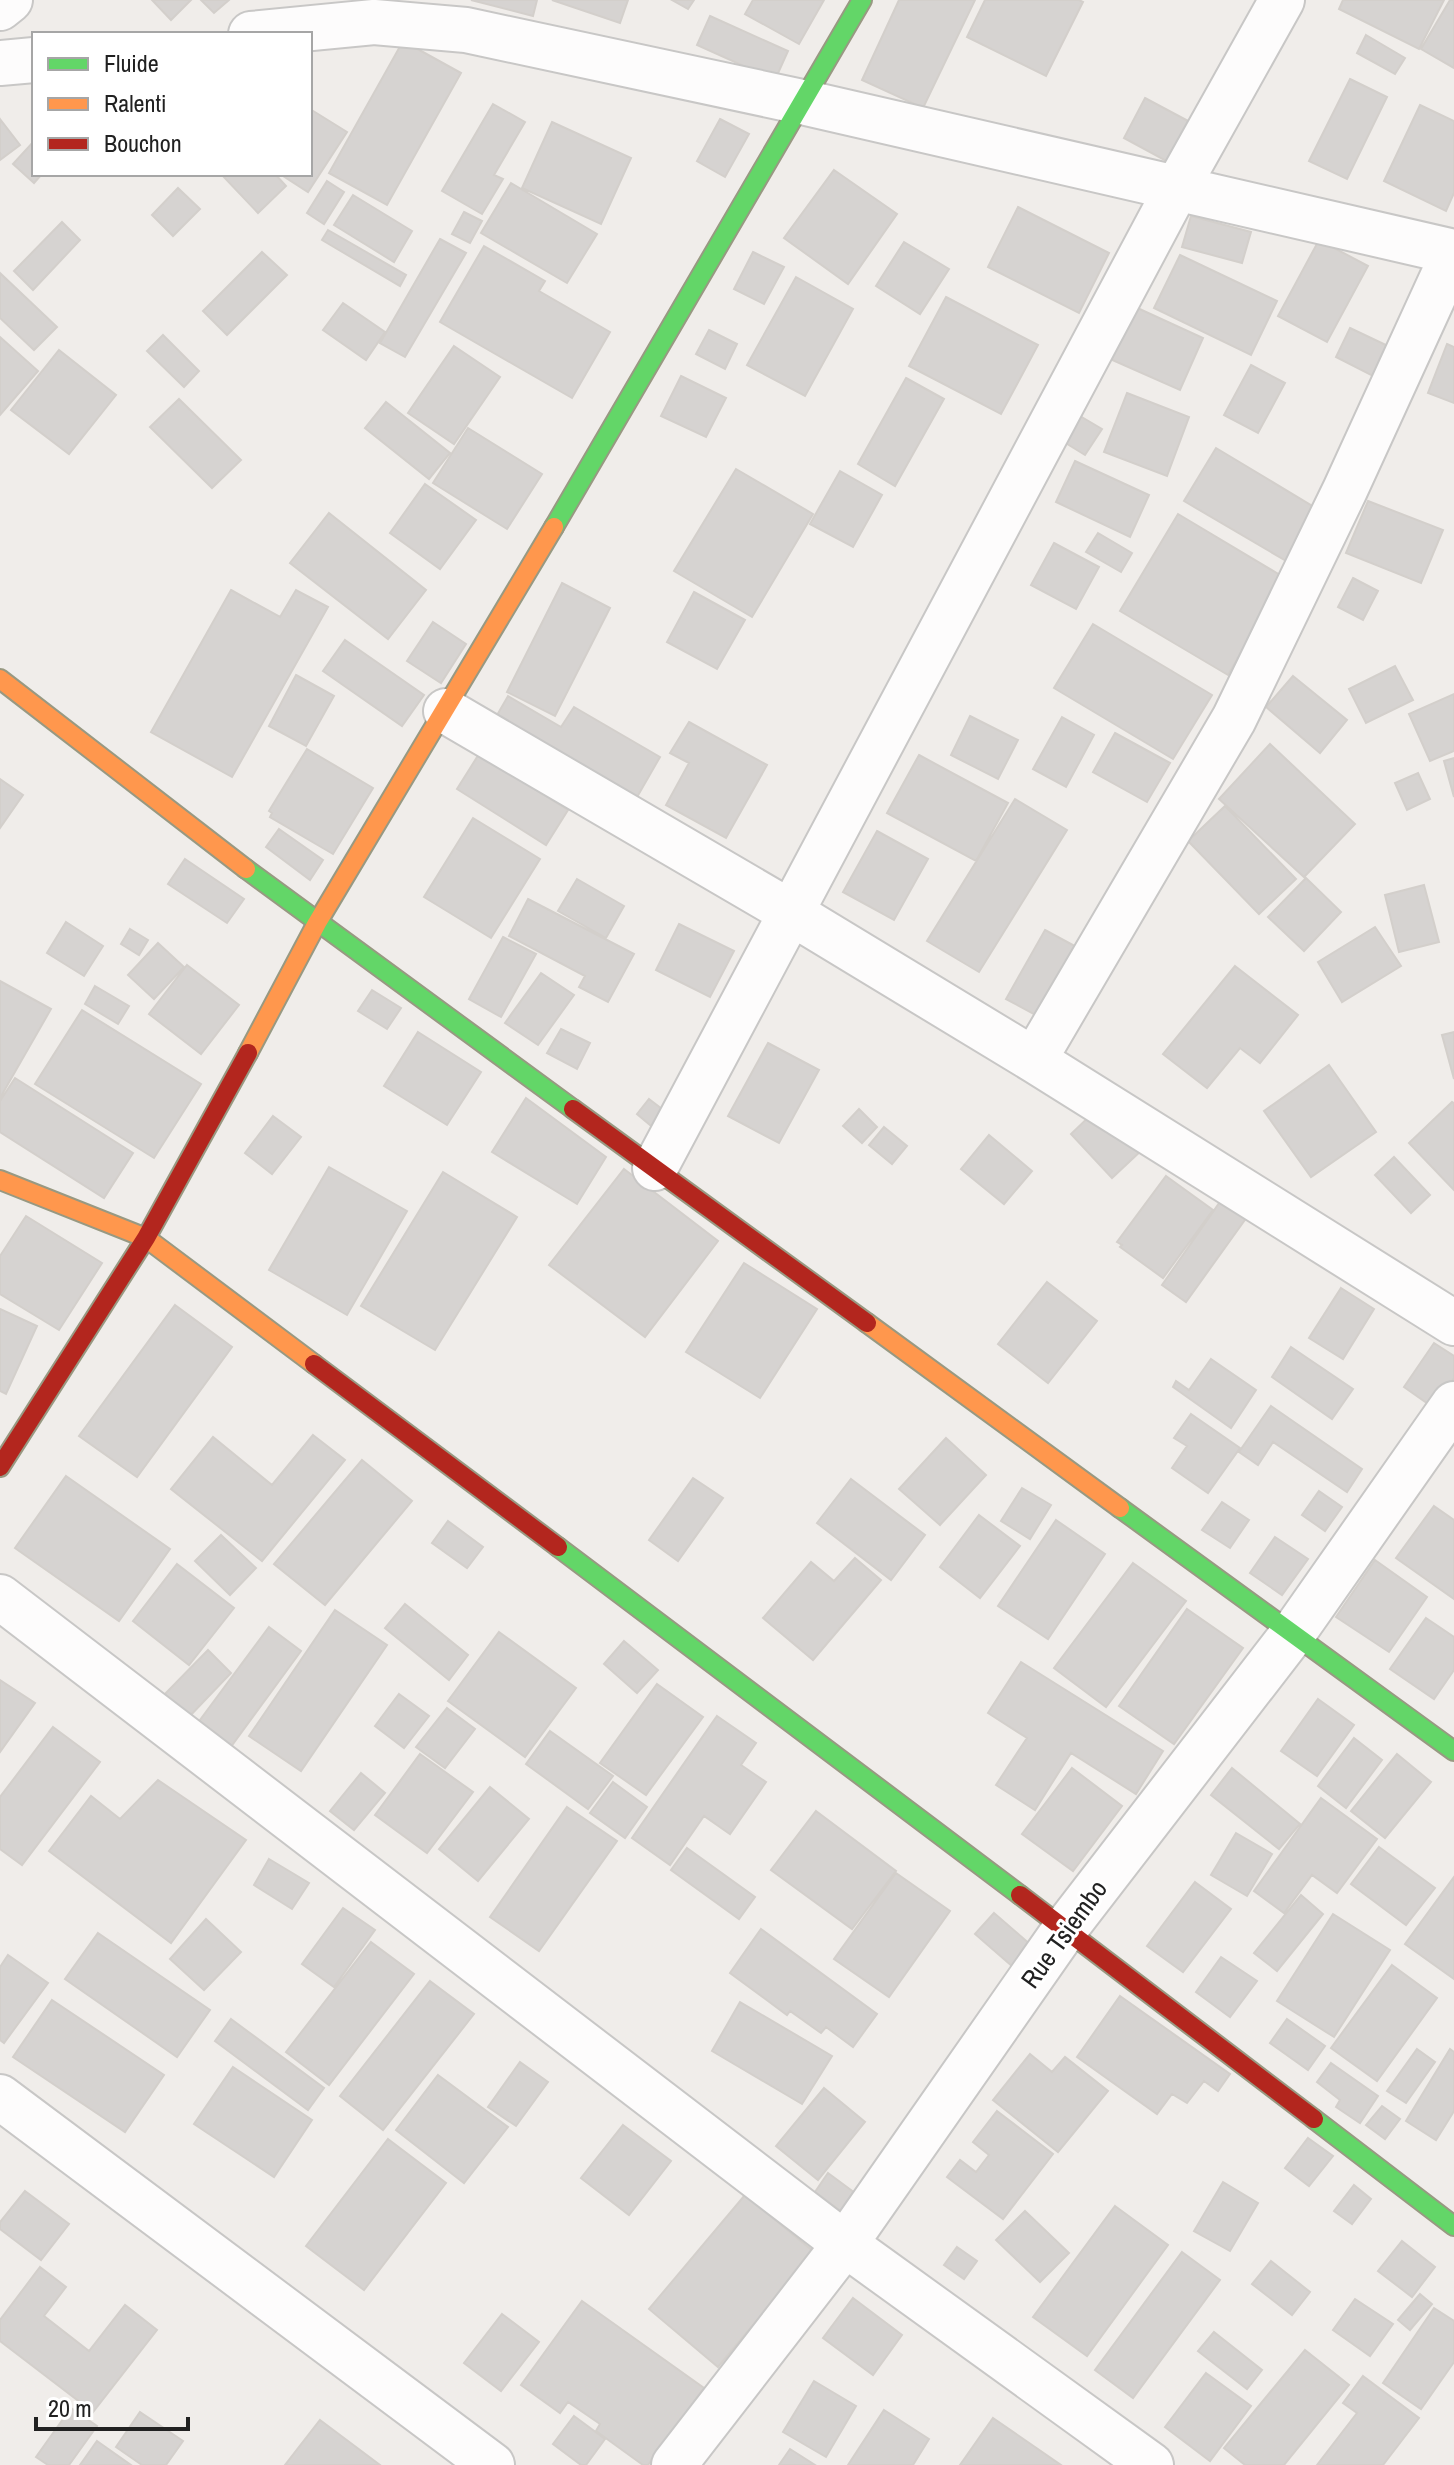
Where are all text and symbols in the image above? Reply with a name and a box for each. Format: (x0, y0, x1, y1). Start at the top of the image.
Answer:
legend (32, 32, 312, 176)
text: Fluide (104, 47, 159, 79)
text: Ralenti (104, 87, 166, 119)
text: Bouchon (104, 127, 182, 159)
street label: Rue Tsiembo (1012, 1873, 1115, 1995)
scale bar (36, 2381, 188, 2431)
text: 20 m (48, 2392, 92, 2424)

